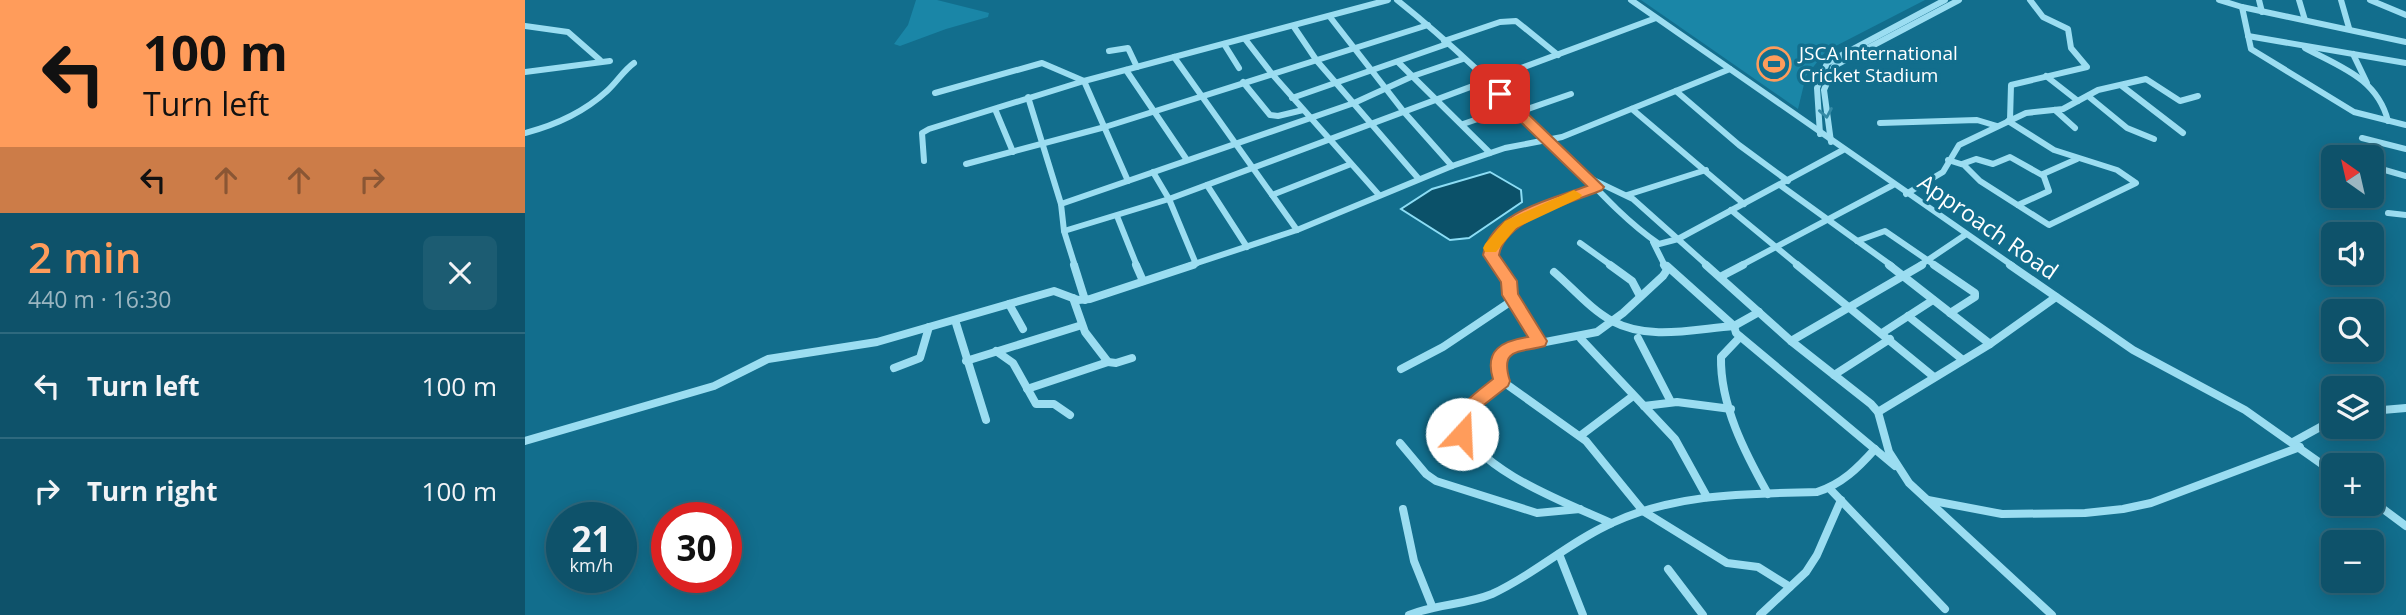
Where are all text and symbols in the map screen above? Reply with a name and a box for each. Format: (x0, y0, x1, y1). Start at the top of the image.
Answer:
text: 100 m (143, 19, 288, 85)
icon: left (28, 28, 119, 119)
place label: JSCA International Cricket Stadium (1797, 40, 1958, 88)
sports icon: JSCA International Cricket Stadium (1755, 45, 1793, 83)
pin (1470, 64, 1530, 124)
icon: arrive (1481, 75, 1519, 113)
text: Turn left (143, 82, 269, 125)
one-way arrow (1818, 107, 1833, 119)
north arrow (2321, 145, 2383, 208)
map controls (2321, 145, 2384, 593)
icon: left (134, 161, 172, 199)
icon: ahead (207, 161, 245, 199)
icon: ahead (280, 161, 318, 199)
icon: right (353, 161, 391, 199)
street label: Approach Road (1912, 166, 2065, 287)
button: sound (2321, 222, 2384, 285)
text: 2 min (28, 228, 141, 285)
button: close (423, 236, 497, 310)
text: 440 m · 16:30 (28, 283, 171, 315)
button: search (2321, 299, 2384, 362)
icon: left (28, 367, 66, 405)
text: Turn left (87, 368, 199, 404)
text: 100 m (422, 368, 497, 404)
button: layers (2321, 376, 2384, 439)
position arrow (1425, 397, 1499, 471)
button: + (2321, 453, 2384, 516)
icon: right (28, 472, 66, 510)
text: Turn right (87, 473, 218, 509)
text: 100 m (422, 473, 497, 509)
speed limit sign: 30 (651, 502, 742, 593)
text: 21 (571, 515, 612, 562)
button: − (2321, 530, 2384, 593)
text: km/h (570, 553, 613, 577)

